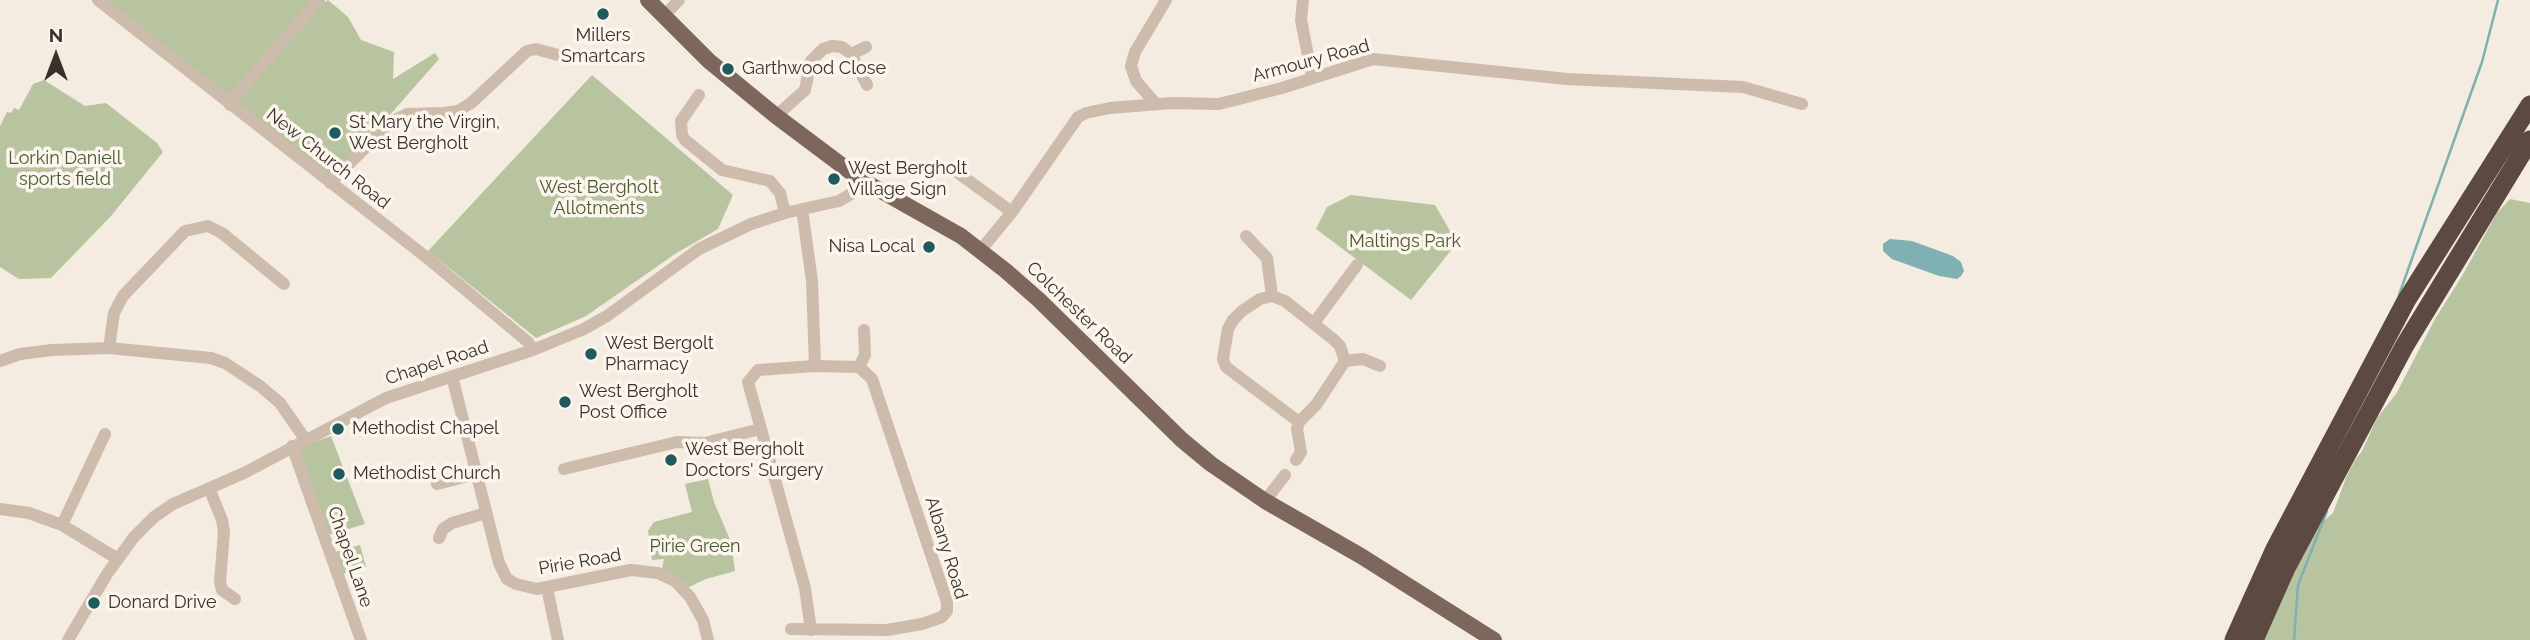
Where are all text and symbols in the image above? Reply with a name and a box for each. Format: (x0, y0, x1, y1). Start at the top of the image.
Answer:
marker: Millers Smartcars (595, 6, 611, 22)
north arrow (21, 21, 91, 91)
text: N (49, 24, 63, 46)
place label: Millers Smartcars (561, 25, 645, 68)
street label: Armoury Road (1250, 35, 1372, 87)
place label: Garthwood Close (742, 58, 886, 80)
marker: Garthwood Close (720, 61, 736, 77)
street label: New Church Road (262, 104, 394, 214)
place label: St Mary the Virgin, West Bergholt (349, 112, 500, 154)
marker: St Mary the Virgin, West Bergholt (327, 125, 343, 141)
park label: Lorkin Daniell sports field (8, 148, 122, 190)
place label: West Bergholt Village Sign (848, 158, 967, 200)
marker: West Bergholt Village Sign (826, 171, 842, 187)
park label: West Bergholt Allotments (539, 177, 659, 220)
park label: Maltings Park (1349, 231, 1461, 253)
place label: Nisa Local (828, 236, 915, 258)
marker: Nisa Local (921, 239, 937, 255)
street label: Colchester Road (1022, 257, 1136, 369)
place label: West Bergolt Pharmacy (605, 333, 714, 376)
street label: Chapel Road (383, 336, 491, 390)
marker: West Bergolt Pharmacy (583, 346, 599, 362)
place label: West Bergholt Post Office (579, 381, 698, 424)
marker: West Bergholt Post Office (557, 394, 573, 410)
place label: Methodist Chapel (352, 418, 499, 440)
marker: Methodist Chapel (330, 421, 346, 437)
place label: West Bergholt Doctors' Surgery (685, 439, 824, 482)
marker: West Bergholt Doctors' Surgery (663, 452, 679, 468)
place label: Methodist Church (353, 463, 501, 485)
marker: Methodist Church (331, 466, 347, 482)
street label: Albany Road (920, 494, 972, 602)
street label: Chapel Lane (323, 504, 377, 610)
park label: Pirie Green (649, 536, 741, 558)
street label: Pirie Road (537, 544, 623, 580)
place label: Donard Drive (108, 592, 217, 614)
marker: Donard Drive (86, 595, 102, 611)

